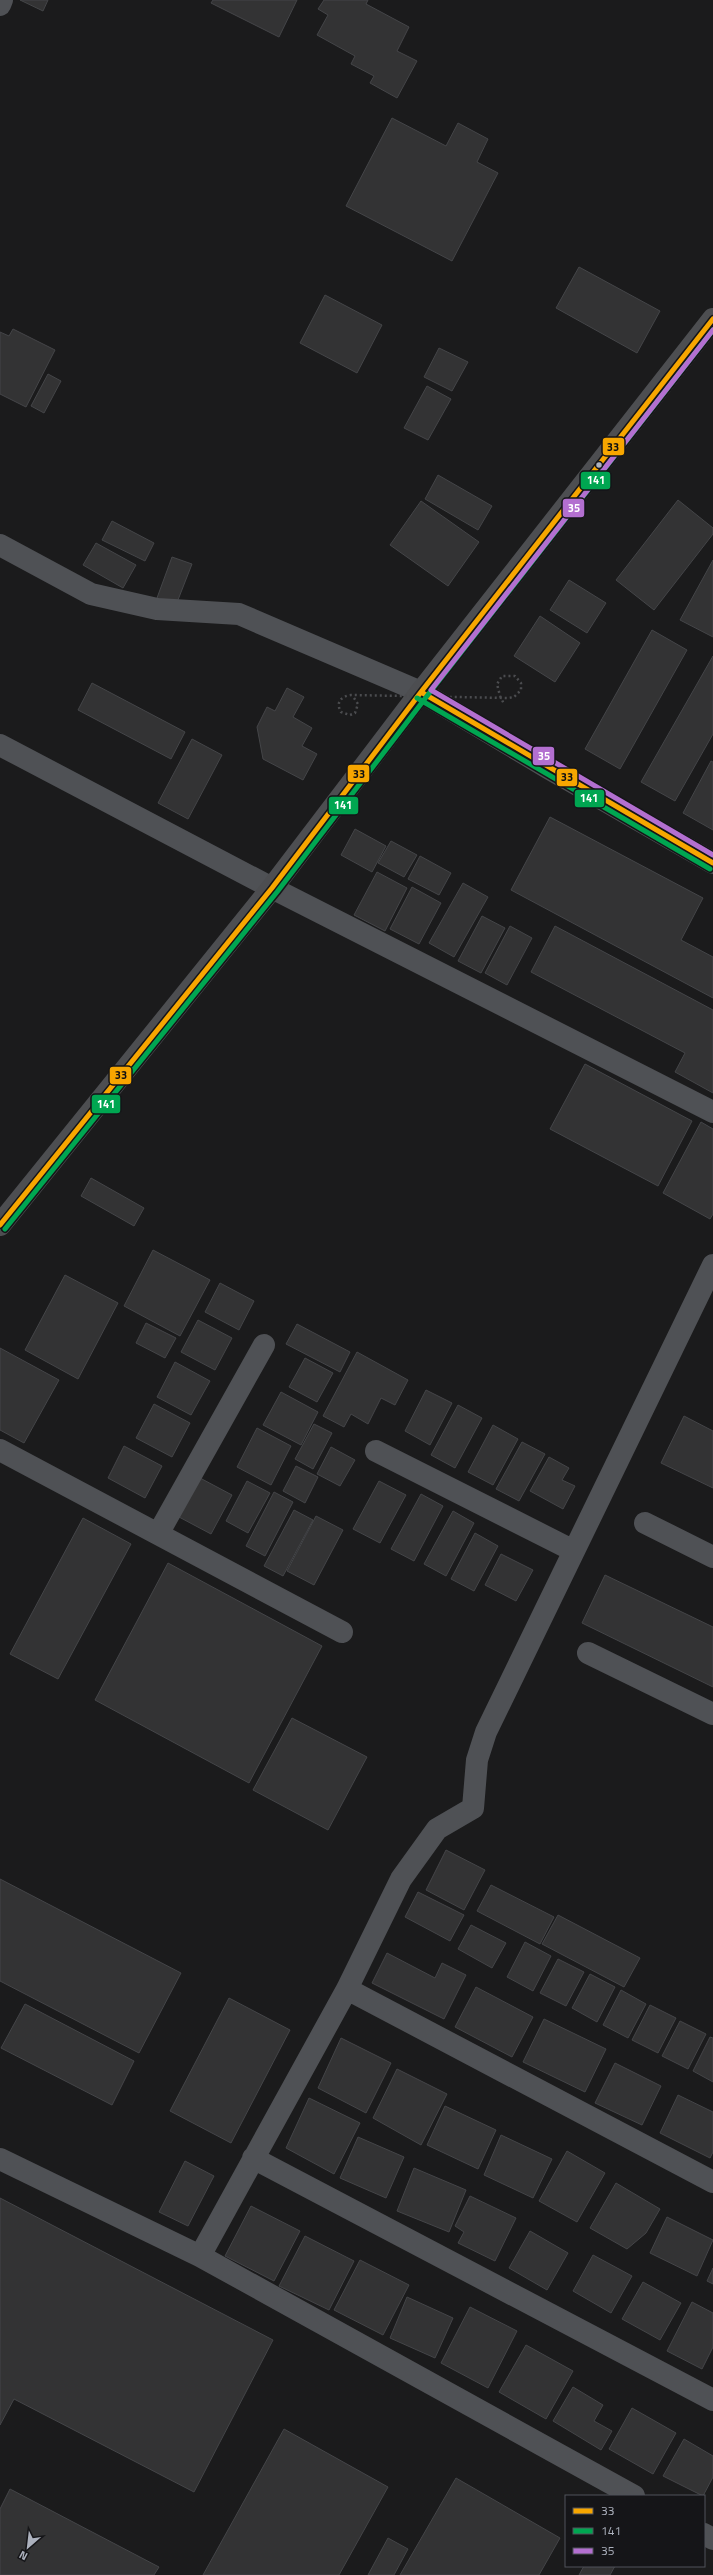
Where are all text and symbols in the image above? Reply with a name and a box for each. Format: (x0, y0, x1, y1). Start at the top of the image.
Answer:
line badge: 33 (602, 437, 625, 456)
text: 33 (607, 439, 619, 455)
unlabelled marker (594, 460, 604, 470)
line badge: 141 (580, 471, 611, 490)
text: 141 (587, 472, 605, 488)
line badge: 35 (562, 498, 585, 518)
text: 35 (568, 500, 580, 516)
line badge: 35 (532, 746, 555, 766)
text: 35 (538, 748, 550, 764)
line badge: 33 (347, 764, 370, 783)
text: 33 (353, 766, 365, 782)
line badge: 33 (556, 768, 578, 787)
text: 33 (561, 769, 573, 785)
line badge: 141 (574, 789, 605, 808)
text: 141 (580, 790, 598, 806)
line badge: 141 (328, 796, 359, 815)
text: 141 (334, 797, 352, 813)
line badge: 33 (109, 1066, 132, 1085)
text: 33 (115, 1067, 127, 1083)
line badge: 141 (91, 1094, 121, 1114)
text: 141 (97, 1096, 115, 1112)
legend (565, 2495, 705, 2567)
text: 33 (601, 2501, 614, 2520)
text: 141 (601, 2521, 621, 2540)
north arrow (8, 2527, 48, 2567)
text: 35 (601, 2541, 615, 2560)
text: N (16, 2547, 30, 2565)

